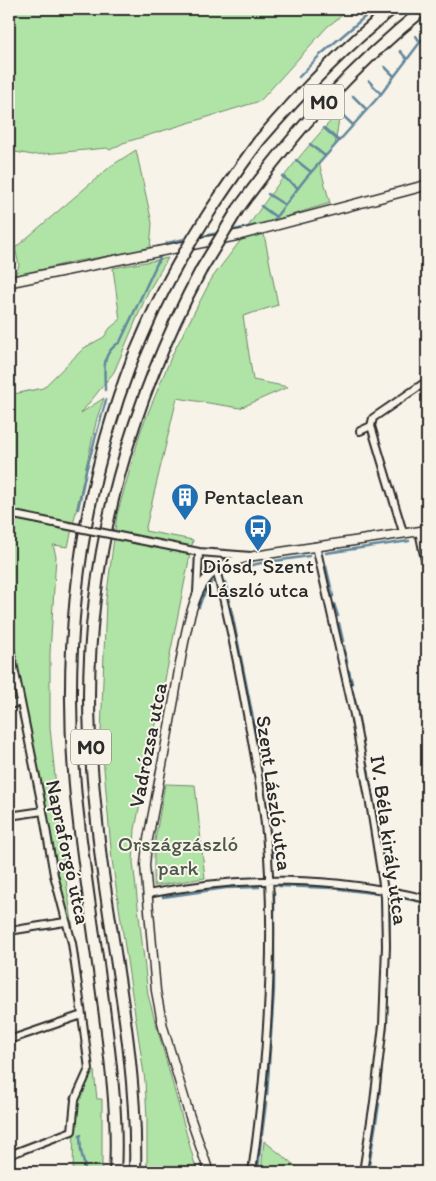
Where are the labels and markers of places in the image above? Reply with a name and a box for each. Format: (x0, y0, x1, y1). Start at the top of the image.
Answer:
building icon: Pentaclean (170, 482, 200, 521)
place label: Pentaclean (204, 484, 303, 509)
bus stop icon: Diósd, Szent László utca (243, 513, 273, 552)
place label: Diósd, Szent László utca (202, 553, 314, 602)

